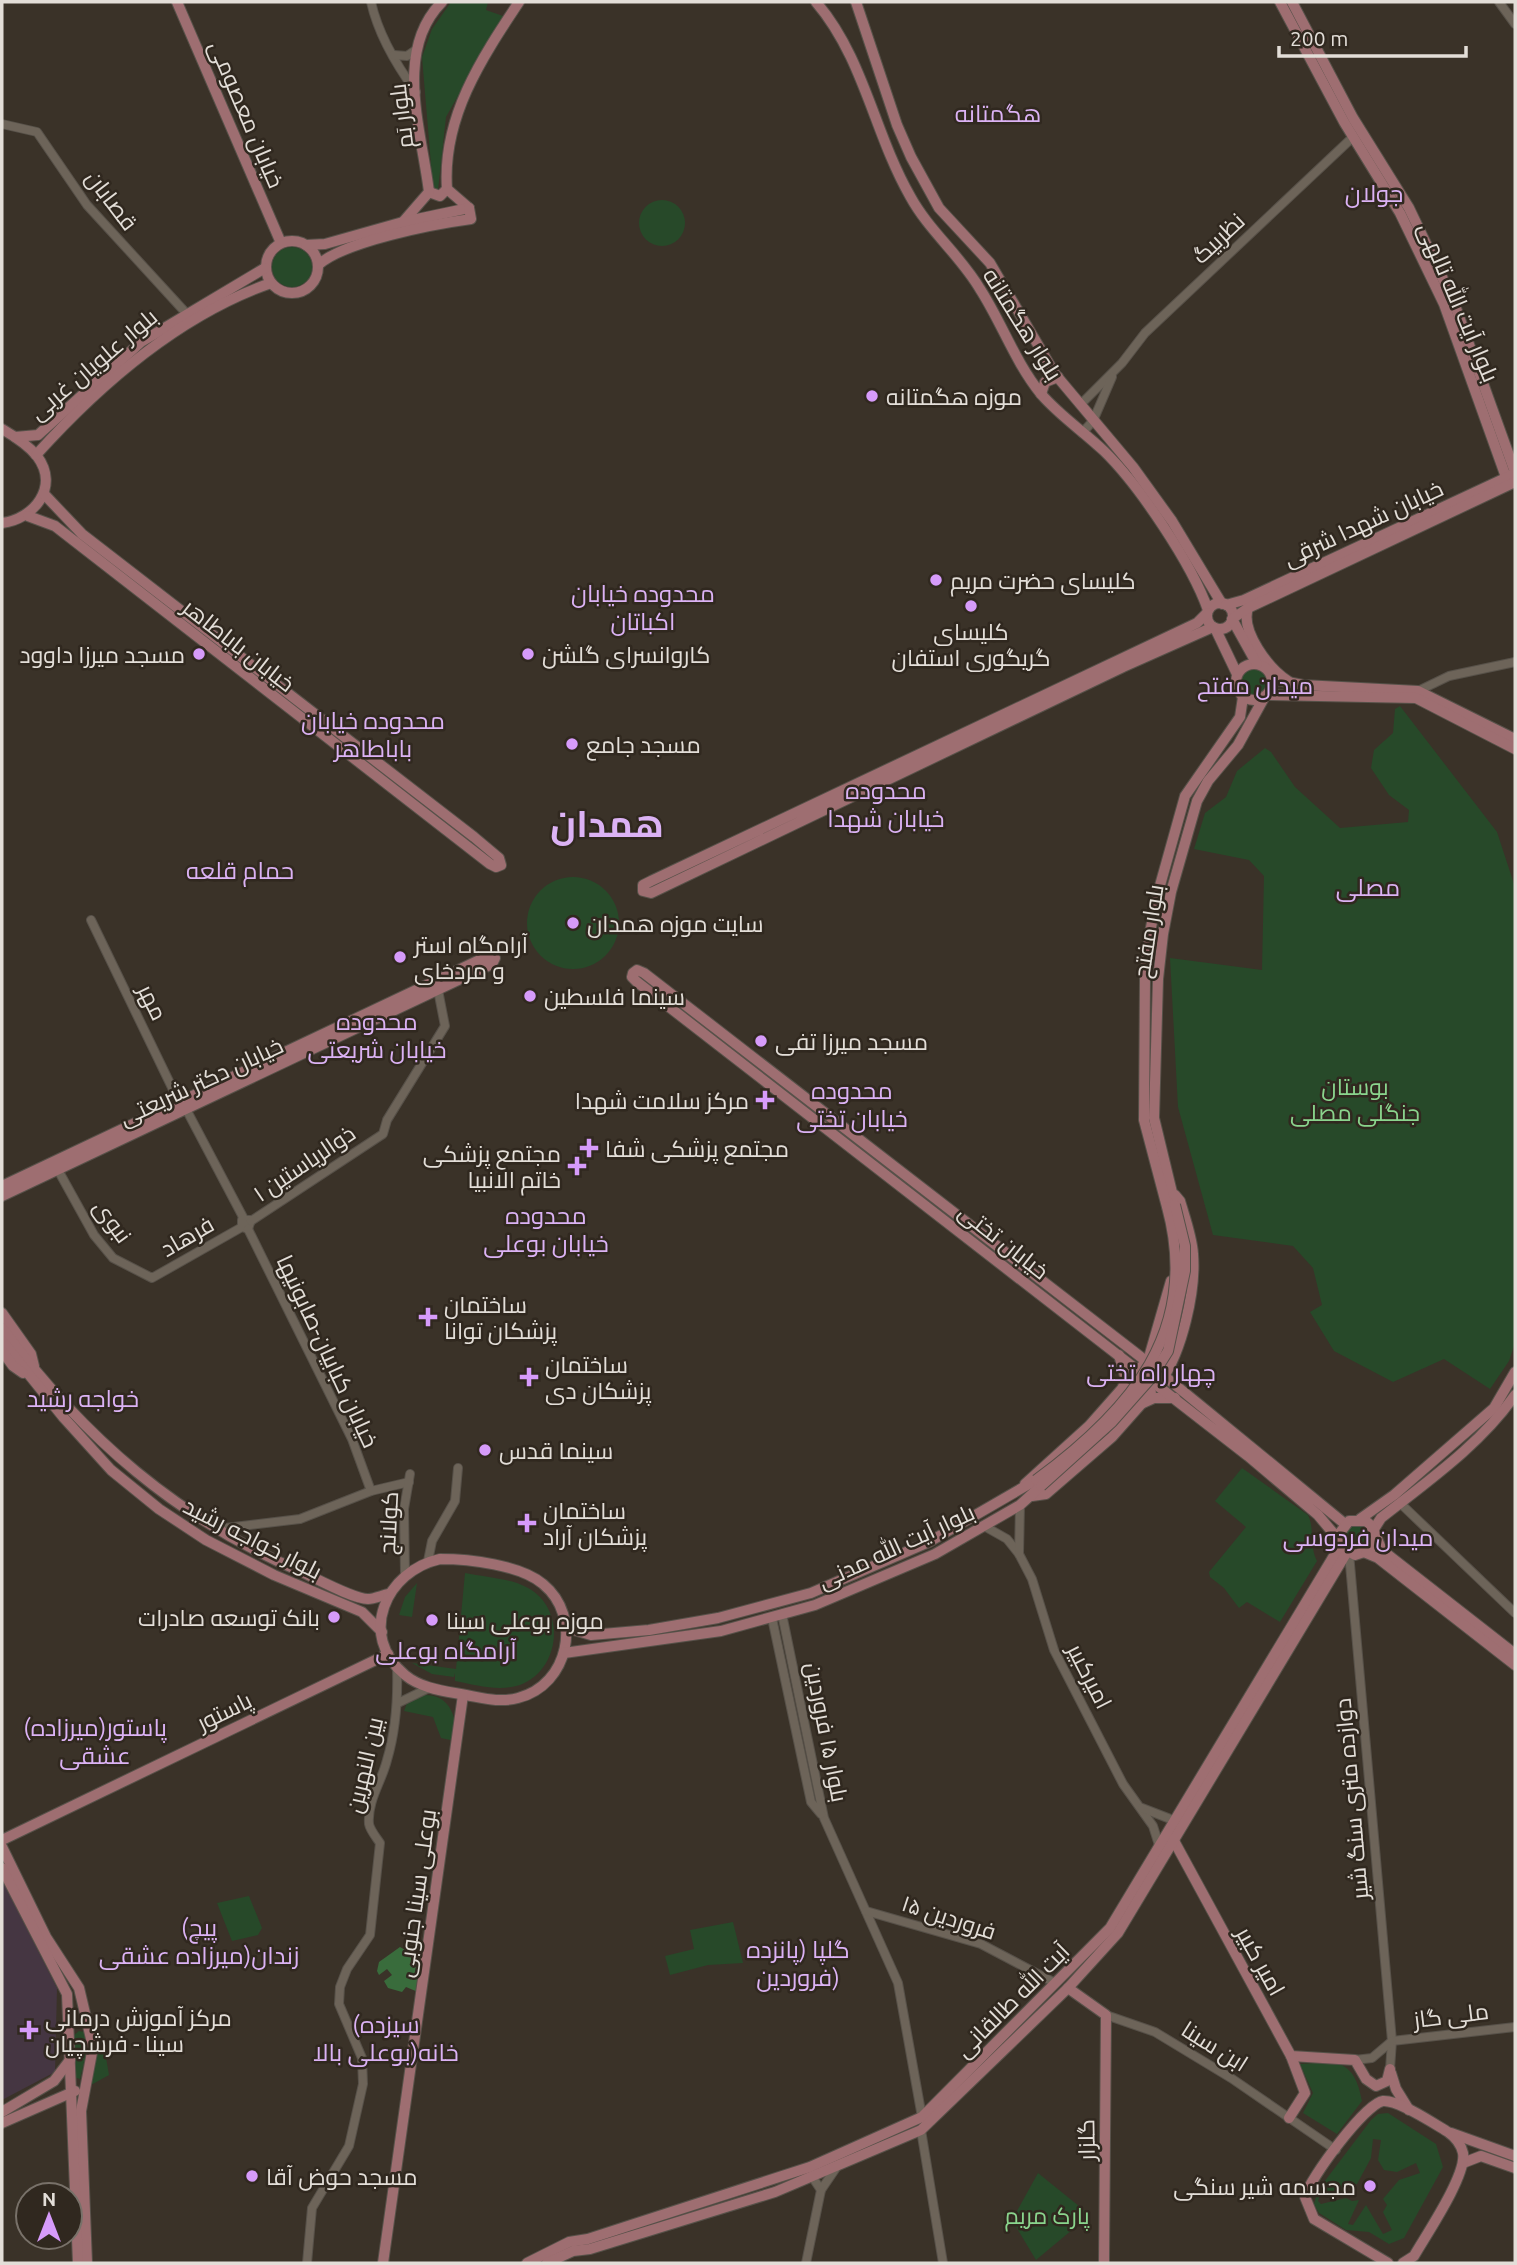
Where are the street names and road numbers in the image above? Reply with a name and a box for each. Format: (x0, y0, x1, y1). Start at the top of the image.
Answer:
street label: خیابان معصومی (203, 37, 289, 192)
street label: بلوار بَم (385, 82, 421, 150)
street label: قصابان (80, 165, 143, 236)
street label: نظربیگ (1187, 208, 1250, 269)
street label: بلوار آیت الله تالهی (1412, 218, 1506, 386)
street label: بلوار هگمتانه (978, 263, 1067, 385)
street label: بلوار علویان غربی (24, 303, 163, 426)
street label: خیابان شهدا شرقی (1279, 475, 1448, 573)
street label: خیابان باباطاهر (175, 592, 300, 698)
street label: بلوار مفتح (1128, 882, 1172, 980)
street label: مهر (131, 978, 172, 1025)
street label: خیابان دکتر شریعتی (115, 1032, 288, 1132)
street label: ذوالریاستین ۱ (249, 1120, 361, 1208)
street label: نبوی (88, 1195, 137, 1248)
street label: خیابان تختی (953, 1198, 1054, 1285)
street label: فرهاد (156, 1211, 218, 1262)
street label: خیابان کبابیان-صابونیها (271, 1251, 384, 1452)
street label: کولانج (374, 1491, 406, 1555)
street label: بلوار خواجه رشید (179, 1492, 326, 1584)
street label: بلوار آیت الله مدنی (813, 1497, 979, 1595)
street label: امیرکبیر (1061, 1638, 1117, 1713)
street label: بلوار ۱۵ فروردین (799, 1660, 853, 1804)
street label: پاستور (191, 1687, 257, 1739)
street label: دوازده متری سنگ شیر (1330, 1697, 1374, 1903)
street label: بین النهرین (341, 1715, 389, 1816)
street label: بوعلی سینا جنوبی (392, 1807, 442, 1979)
street label: ۱۵ فروردین (898, 1890, 999, 1946)
street label: امیر کبیر (1230, 1921, 1290, 2000)
street label: آیت الله طالقانی (949, 1937, 1075, 2063)
street label: ملی گاز (1410, 1998, 1490, 2034)
street label: ابن سینا (1176, 2016, 1253, 2078)
street label: گلزار (1073, 2119, 1100, 2163)

